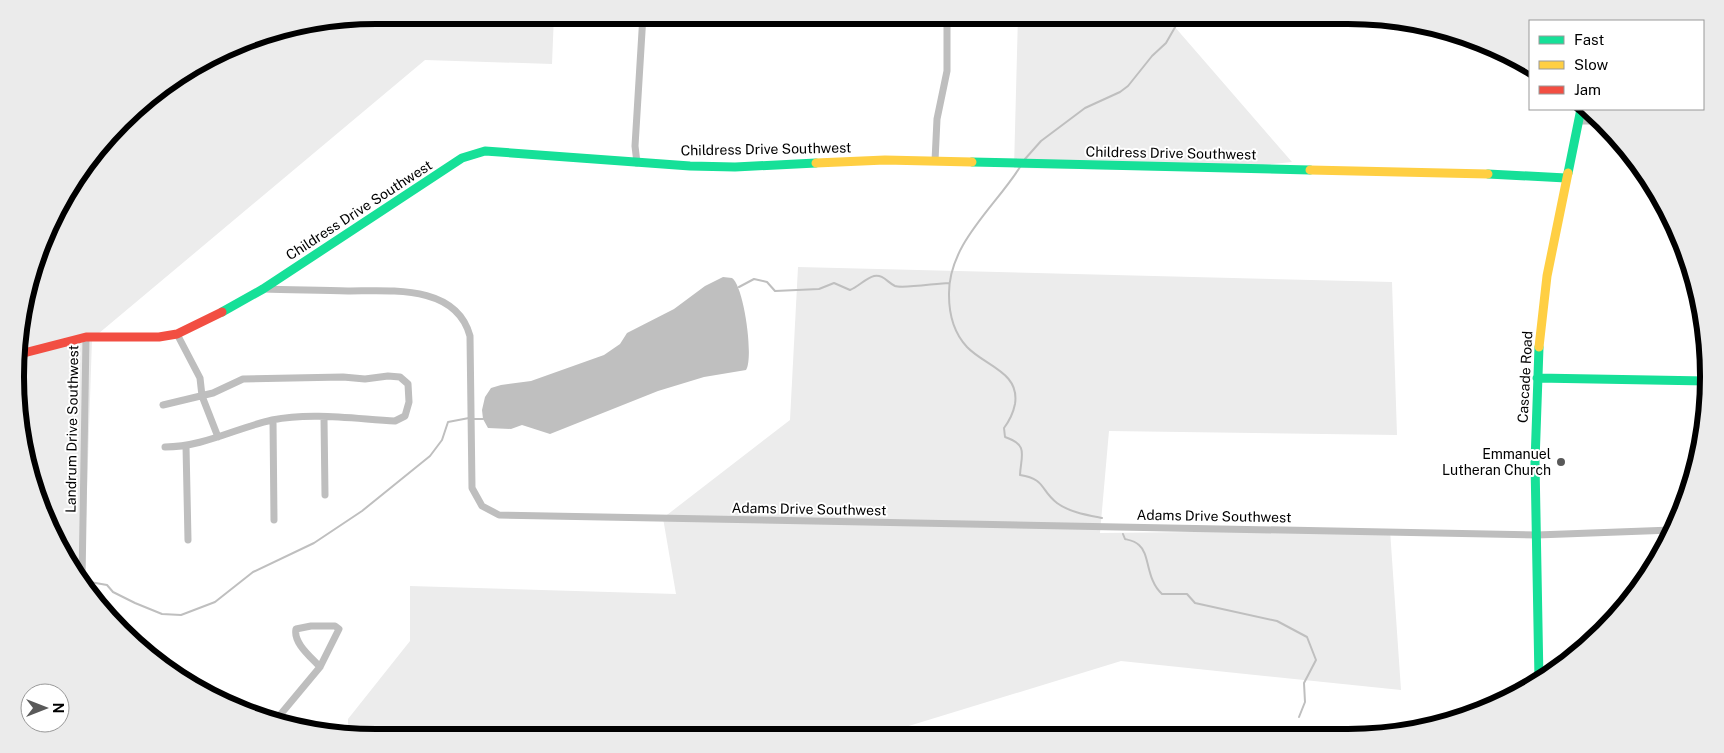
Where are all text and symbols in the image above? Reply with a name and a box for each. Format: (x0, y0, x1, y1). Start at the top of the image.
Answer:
legend (1529, 20, 1704, 110)
text: Fast (1574, 31, 1604, 48)
text: Slow (1574, 56, 1609, 73)
text: Jam (1574, 81, 1601, 98)
street label: Childress Drive Southwest (680, 140, 852, 158)
street label: Childress Drive Southwest (1085, 144, 1257, 162)
street label: Childress Drive Southwest (283, 157, 435, 263)
street label: Cascade Road (1515, 330, 1535, 424)
street label: Landrum Drive Southwest (63, 345, 81, 513)
place label: Emmanuel Lutheran Church (1442, 446, 1551, 478)
marker: Emmanuel Lutheran Church (1555, 456, 1567, 468)
street label: Adams Drive Southwest (731, 500, 887, 518)
street label: Adams Drive Southwest (1136, 507, 1292, 525)
north arrow (20, 683, 70, 733)
text: N (50, 703, 66, 713)

